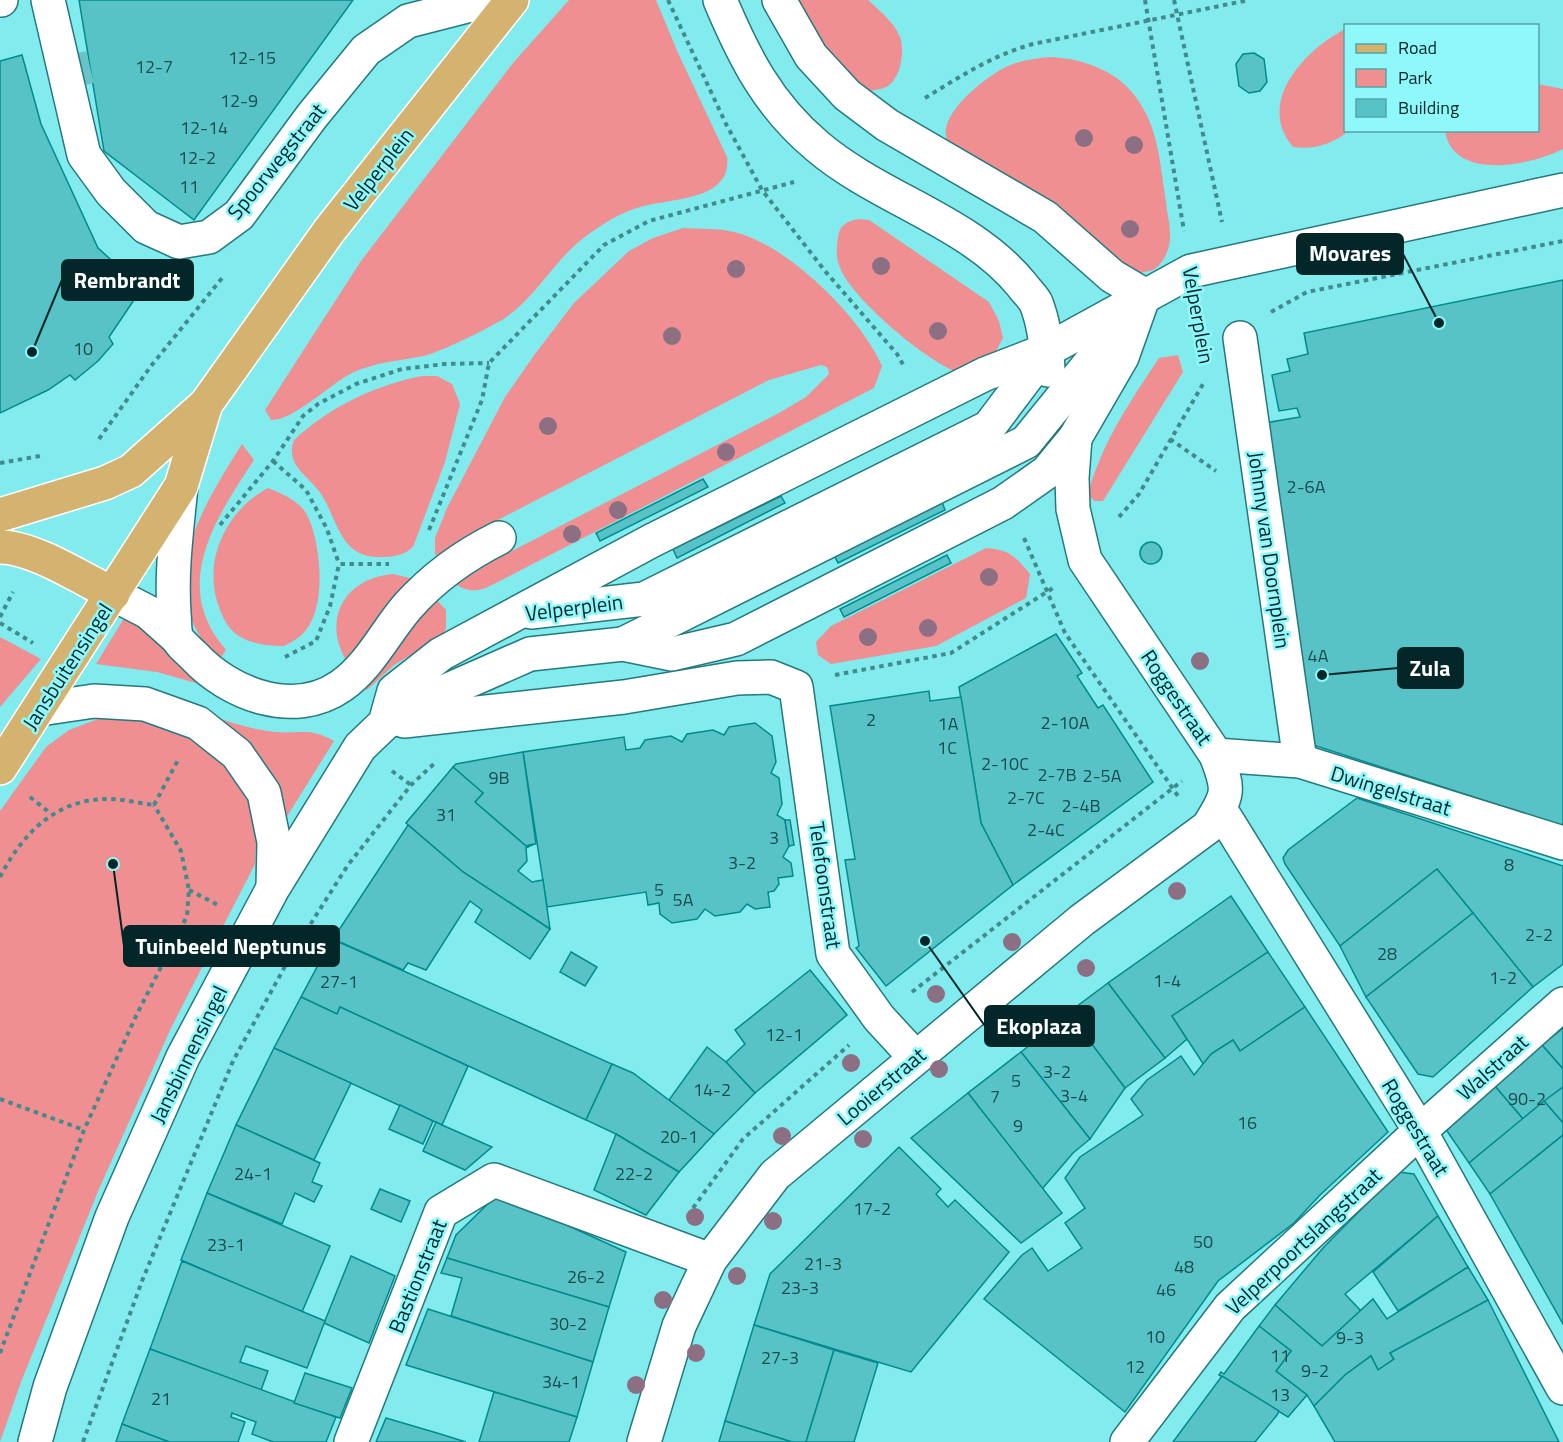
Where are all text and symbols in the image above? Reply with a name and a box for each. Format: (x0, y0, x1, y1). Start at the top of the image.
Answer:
legend (1344, 24, 1539, 132)
text: Road (1398, 34, 1437, 61)
house number: 12-15 (228, 44, 276, 71)
house number: 12-7 (135, 53, 173, 80)
text: Park (1398, 64, 1433, 91)
house number: 12-9 (220, 87, 258, 114)
text: Building (1398, 94, 1459, 121)
street label: Spoorwegstraat (219, 95, 334, 226)
house number: 12-14 (180, 114, 228, 141)
street label: Velperplein (335, 120, 421, 218)
house number: 12-2 (178, 144, 216, 171)
house number: 11 (179, 173, 199, 200)
callout: Movares (1297, 234, 1403, 274)
text: Movares (1309, 236, 1391, 270)
callout: Rembrandt (62, 260, 193, 300)
text: Rembrandt (74, 263, 180, 297)
street label: Velperplein (1175, 264, 1223, 366)
house number: 10 (73, 335, 93, 362)
street label: Johnny van Doornplein (1240, 449, 1300, 651)
house number: 2-6A (1287, 473, 1326, 500)
street label: Velperplein (523, 585, 625, 629)
street label: Jansbuitensingel (14, 596, 120, 736)
house number: 4A (1308, 642, 1329, 669)
street label: Roggestraat (1133, 643, 1221, 752)
callout: Zula (1398, 648, 1463, 688)
text: Zula (1410, 651, 1450, 685)
house number: 2 (866, 706, 876, 733)
house number: 2-10A (1041, 709, 1090, 736)
house number: 1A (938, 710, 959, 737)
house number: 1C (937, 734, 957, 761)
house number: 2-10C (981, 750, 1029, 777)
street label: Dwingelstraat (1327, 756, 1456, 824)
house number: 2-7B (1037, 761, 1077, 788)
house number: 2-5A (1083, 762, 1122, 789)
house number: 9B (488, 764, 510, 791)
house number: 2-7C (1007, 784, 1045, 811)
house number: 2-4B (1061, 792, 1101, 819)
house number: 31 (436, 801, 456, 828)
house number: 2-4C (1027, 816, 1065, 843)
street label: Telefoonstraat (801, 819, 851, 951)
house number: 3 (769, 824, 779, 851)
house number: 3-2 (728, 849, 756, 876)
house number: 8 (1504, 851, 1514, 878)
house number: 5 (654, 876, 664, 903)
house number: 5A (673, 886, 694, 913)
house number: 2-2 (1525, 921, 1553, 948)
callout: Tuinbeeld Neptunus (124, 926, 339, 966)
text: Tuinbeeld Neptunus (136, 929, 326, 963)
house number: 28 (1377, 940, 1397, 967)
house number: 1-2 (1489, 964, 1517, 991)
house number: 1-4 (1153, 967, 1181, 994)
house number: 27-1 (320, 968, 358, 995)
street label: Jansbinnensingel (141, 980, 235, 1128)
callout: Ekoplaza (985, 1006, 1094, 1046)
text: Ekoplaza (996, 1009, 1082, 1043)
house number: 12-1 (765, 1021, 803, 1048)
street label: Walstraat (1449, 1026, 1535, 1108)
street label: Looierstraat (830, 1039, 933, 1133)
house number: 3-2 (1043, 1058, 1071, 1085)
house number: 5 (1011, 1067, 1021, 1094)
street label: Roggestraat (1374, 1072, 1458, 1182)
house number: 14-2 (693, 1076, 731, 1103)
house number: 3-4 (1060, 1082, 1088, 1109)
house number: 7 (990, 1083, 1000, 1110)
house number: 90-2 (1508, 1085, 1546, 1112)
house number: 16 (1237, 1109, 1257, 1136)
house number: 9 (1013, 1112, 1023, 1139)
house number: 20-1 (660, 1123, 698, 1150)
street label: Velperpoortslangstraat (1218, 1159, 1389, 1322)
house number: 24-1 (234, 1160, 272, 1187)
house number: 22-2 (615, 1160, 653, 1187)
house number: 17-2 (853, 1195, 891, 1222)
street label: Bastionstraat (380, 1214, 455, 1338)
house number: 50 (1193, 1228, 1213, 1255)
house number: 23-1 (207, 1231, 245, 1258)
house number: 21-3 (804, 1250, 842, 1277)
house number: 48 (1174, 1253, 1194, 1280)
house number: 26-2 (567, 1263, 605, 1290)
house number: 23-3 (781, 1274, 819, 1301)
house number: 46 (1156, 1276, 1176, 1303)
house number: 30-2 (549, 1310, 587, 1337)
house number: 10 (1145, 1323, 1165, 1350)
house number: 9-3 (1336, 1324, 1364, 1351)
house number: 11 (1270, 1342, 1290, 1369)
house number: 27-3 (761, 1344, 799, 1371)
house number: 12 (1125, 1353, 1145, 1380)
house number: 9-2 (1301, 1357, 1329, 1384)
house number: 34-1 (542, 1368, 580, 1395)
house number: 13 (1270, 1381, 1290, 1408)
house number: 21 (151, 1385, 171, 1412)

